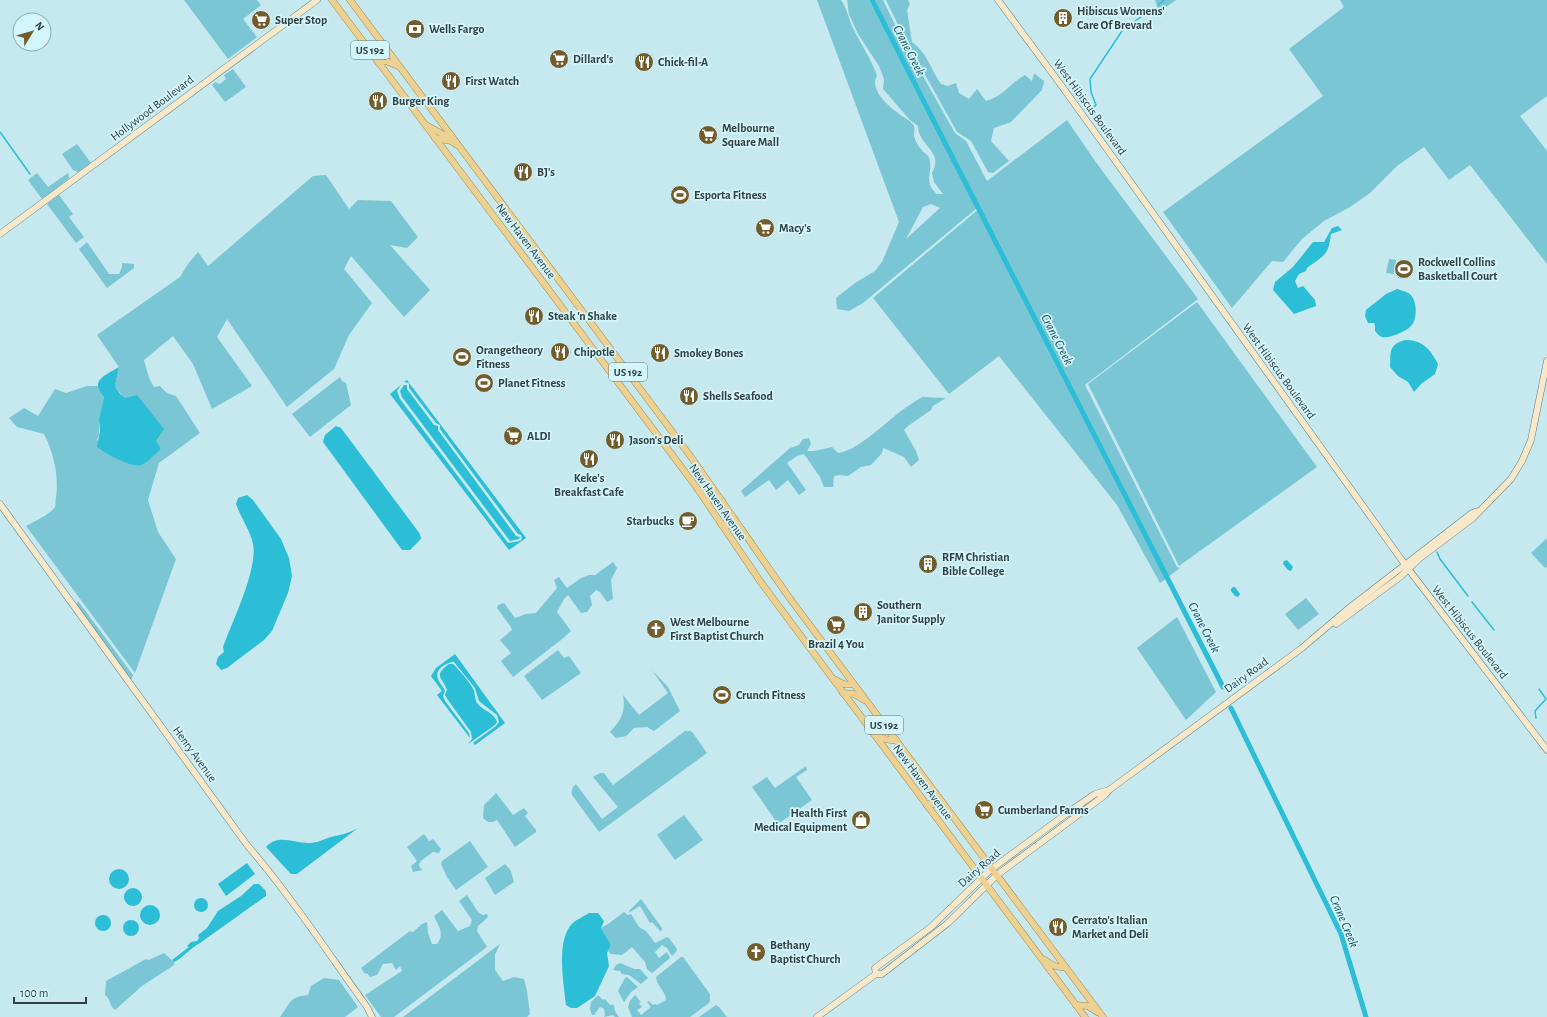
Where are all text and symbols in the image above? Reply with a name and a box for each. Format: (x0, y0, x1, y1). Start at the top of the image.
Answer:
place label: Hibiscus Womens' Care Of Brevard (1077, 5, 1165, 31)
building icon: Hibiscus Womens' Care Of Brevard (1052, 7, 1074, 29)
supermarket icon: Super Stop (250, 9, 272, 31)
north arrow (12, 12, 52, 52)
place label: Super Stop (275, 14, 327, 26)
bank icon: Wells Fargo (404, 18, 426, 40)
text: N (33, 20, 46, 33)
place label: Wells Fargo (429, 23, 485, 35)
water label: Crane Creek (890, 23, 927, 78)
road number: US 192 (351, 41, 389, 59)
supermarket icon: Dillard's (548, 48, 570, 70)
restaurant icon: Chick-fil-A (633, 51, 655, 73)
place label: Dillard's (573, 53, 614, 65)
place label: Chick-fil-A (658, 56, 709, 68)
street label: West Hibiscus Boulevard (1051, 57, 1129, 157)
restaurant icon: First Watch (440, 70, 462, 92)
street label: Hollywood Boulevard (108, 73, 196, 144)
place label: First Watch (465, 75, 519, 87)
restaurant icon: Burger King (367, 90, 389, 112)
place label: Burger King (392, 95, 450, 107)
place label: Melbourne Square Mall (722, 122, 779, 148)
supermarket icon: Melbourne Square Mall (697, 124, 719, 146)
restaurant icon: BJ's (512, 161, 534, 183)
place label: BJ's (537, 166, 555, 178)
sports icon: Esporta Fitness (669, 184, 691, 206)
place label: Esporta Fitness (694, 189, 767, 201)
street label: New Haven Avenue (494, 201, 558, 281)
supermarket icon: Macy's (754, 217, 776, 239)
place label: Macy's (779, 222, 812, 235)
place label: Rockwell Collins Basketball Court (1418, 256, 1497, 282)
sports icon: Rockwell Collins Basketball Court (1393, 258, 1415, 280)
restaurant icon: Steak 'n Shake (523, 305, 545, 327)
place label: Steak 'n Shake (548, 310, 617, 322)
water label: Crane Creek (1038, 312, 1075, 367)
street label: West Hibiscus Boulevard (1240, 321, 1318, 421)
restaurant icon: Chipotle (549, 341, 571, 363)
restaurant icon: Smokey Bones (649, 342, 671, 364)
place label: Orangetheory Fitness (476, 344, 544, 370)
sports icon: Orangetheory Fitness (451, 346, 473, 368)
place label: Chipotle (574, 346, 615, 358)
place label: Smokey Bones (674, 347, 744, 360)
road number: US 192 (609, 363, 647, 381)
sports icon: Planet Fitness (473, 372, 495, 394)
place label: Planet Fitness (498, 377, 566, 389)
restaurant icon: Shells Seafood (678, 385, 700, 407)
place label: Shells Seafood (703, 390, 773, 402)
supermarket icon: ALDI (502, 425, 524, 447)
restaurant icon: Jason's Deli (604, 429, 626, 451)
place label: ALDI (527, 430, 551, 442)
place label: Jason's Deli (629, 434, 683, 446)
restaurant icon: Keke's Breakfast Cafe (578, 448, 600, 470)
street label: New Haven Avenue (687, 461, 749, 543)
place label: Keke's Breakfast Cafe (554, 472, 624, 498)
cafe icon: Starbucks (677, 510, 699, 532)
place label: Starbucks (627, 515, 674, 527)
place label: RFM Christian Bible College (942, 551, 1010, 577)
building icon: RFM Christian Bible College (917, 553, 939, 575)
street label: West Hibiscus Boulevard (1430, 583, 1510, 681)
place label: Southern Janitor Supply (877, 599, 946, 626)
water label: Crane Creek (1185, 600, 1222, 655)
building icon: Southern Janitor Supply (852, 601, 874, 623)
supermarket icon: Brazil 4 You (825, 614, 847, 636)
place label: West Melbourne First Baptist Church (670, 616, 764, 642)
church icon: West Melbourne First Baptist Church (645, 618, 667, 640)
place label: Brazil 4 You (808, 638, 865, 650)
street label: Dairy Road (1222, 655, 1271, 696)
sports icon: Crunch Fitness (711, 684, 733, 706)
place label: Crunch Fitness (736, 689, 806, 701)
road number: US 192 (865, 716, 903, 734)
street label: Henry Avenue (170, 724, 219, 785)
street label: New Haven Avenue (891, 742, 955, 822)
supermarket icon: Cumberland Farms (973, 799, 995, 821)
place label: Cumberland Farms (998, 804, 1089, 816)
place label: Health First Medical Equipment (754, 807, 847, 833)
shop icon: Health First Medical Equipment (850, 809, 872, 831)
street label: Dairy Road (956, 847, 1003, 890)
water label: Crane Creek (1327, 894, 1360, 950)
place label: Cerrato's Italian Market and Deli (1072, 914, 1148, 940)
restaurant icon: Cerrato's Italian Market and Deli (1047, 916, 1069, 938)
place label: Bethany Baptist Church (770, 939, 841, 965)
church icon: Bethany Baptist Church (745, 941, 767, 963)
scale bar (14, 979, 86, 1005)
text: 100 m (20, 987, 48, 999)

